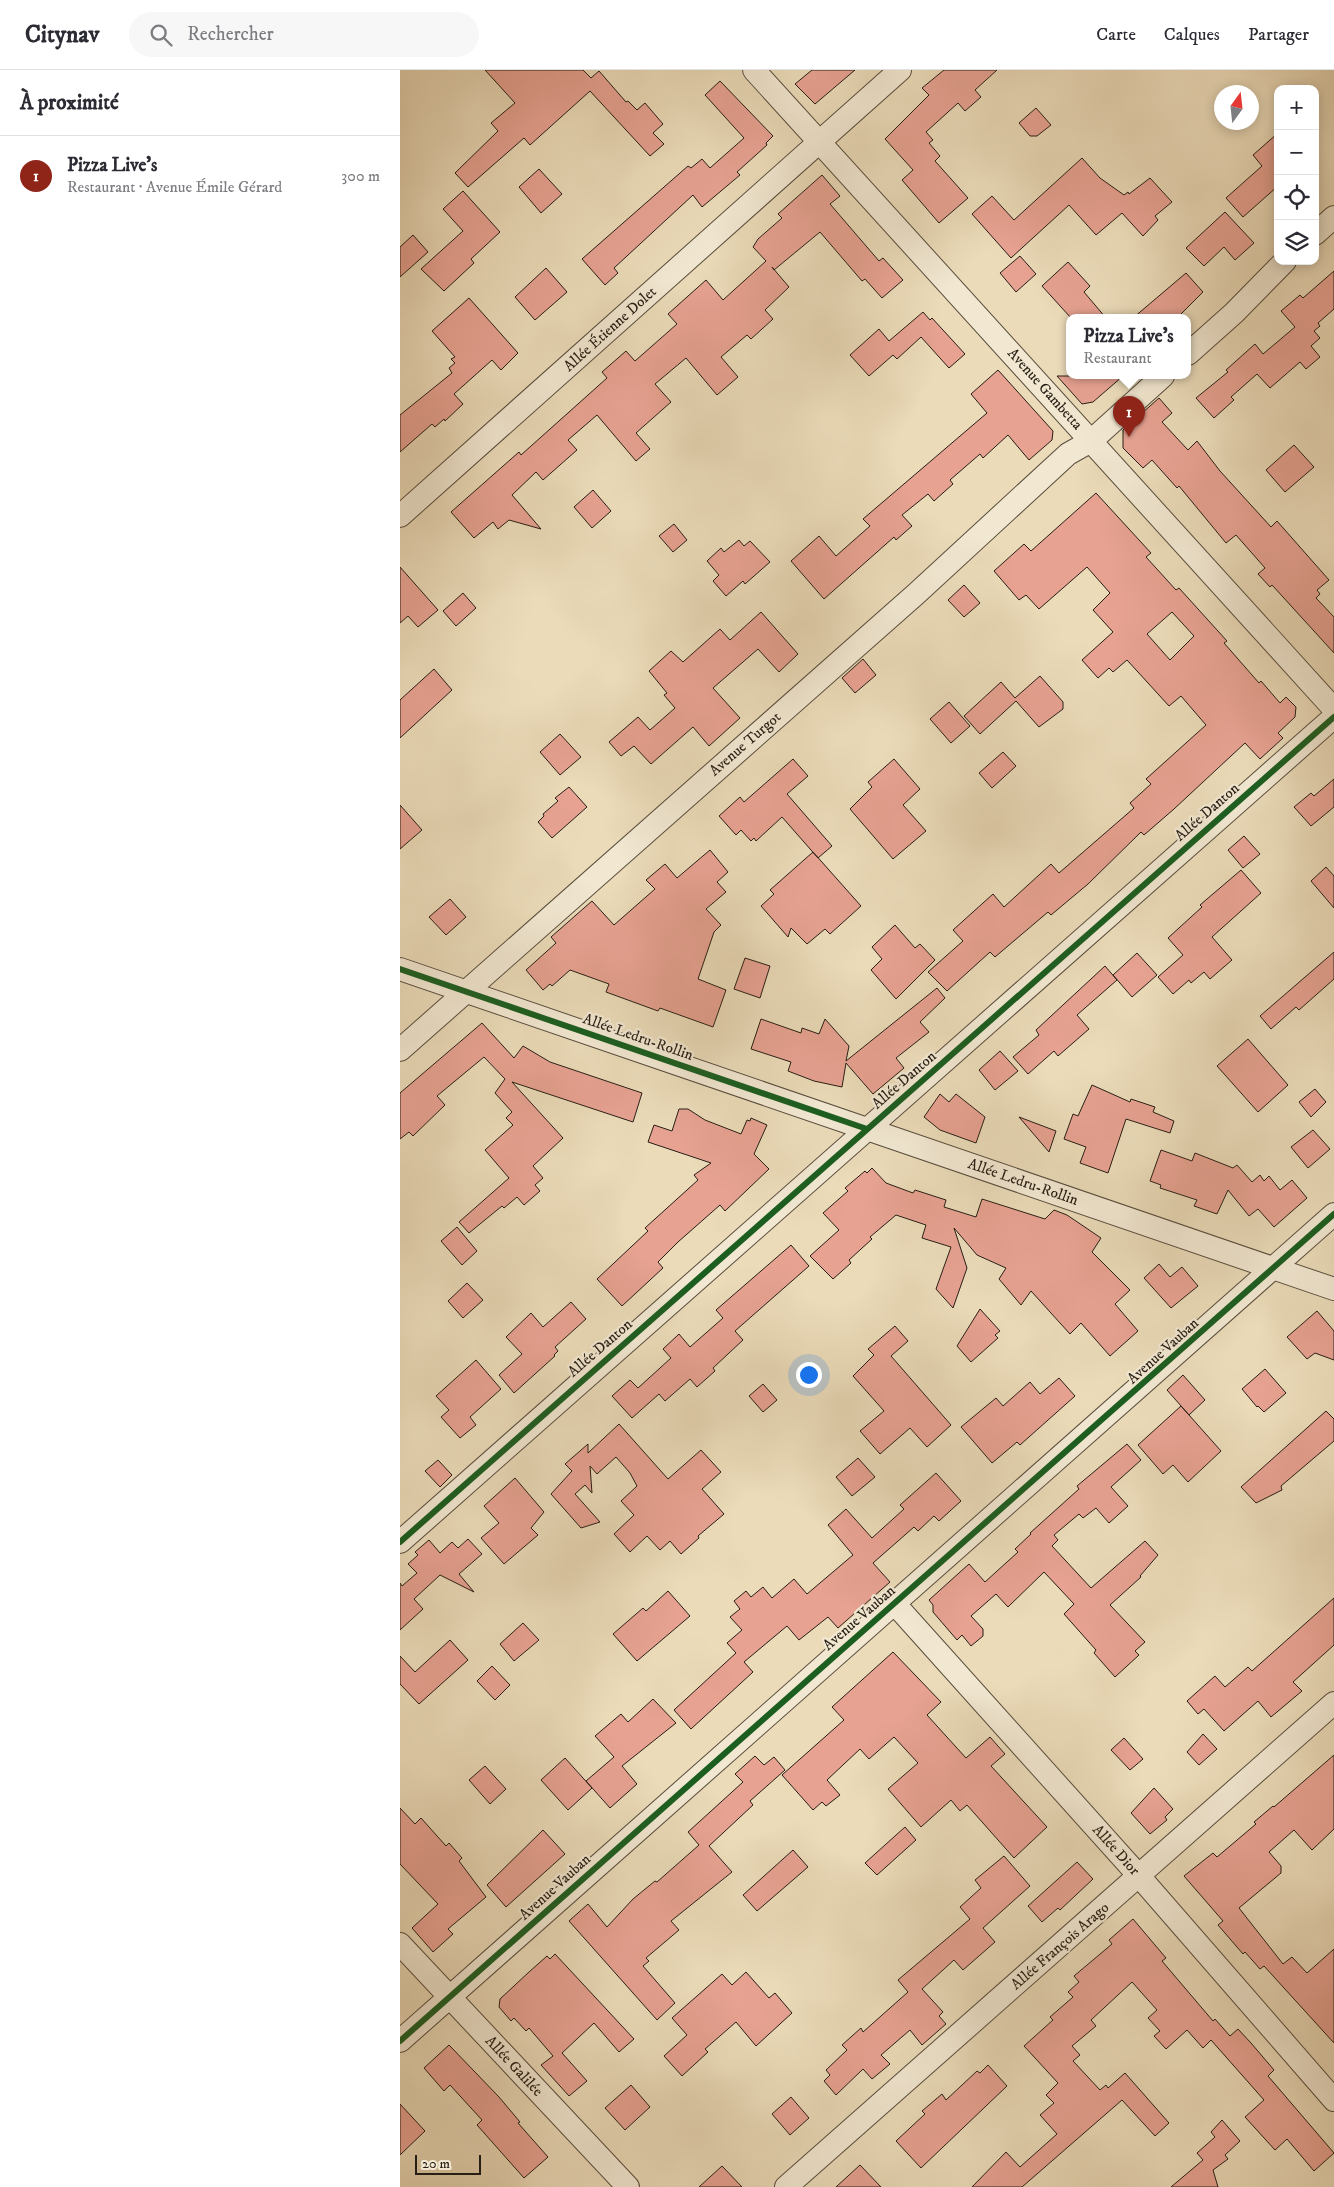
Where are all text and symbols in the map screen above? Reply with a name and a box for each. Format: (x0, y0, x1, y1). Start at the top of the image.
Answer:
search box (129, 12, 479, 57)
text: Citynav (25, 20, 99, 50)
icon: search (147, 21, 175, 49)
text: Rechercher (187, 23, 274, 46)
text: Carte (1096, 24, 1136, 46)
text: Calques (1164, 24, 1220, 46)
text: Partager (1248, 24, 1309, 46)
north arrow (1214, 85, 1259, 130)
map controls (1274, 85, 1319, 265)
button: + (1274, 85, 1319, 130)
text: À proximité (20, 90, 119, 116)
button: − (1274, 130, 1319, 175)
text: Pizza Live's (67, 154, 157, 177)
text: 1 (33, 166, 39, 186)
text: 300 m (341, 166, 380, 186)
button: locate (1274, 175, 1319, 220)
text: Restaurant · Avenue Émile Gérard (67, 177, 282, 197)
button: layers (1274, 220, 1319, 265)
street label: Allée Étienne Dolet (560, 282, 661, 376)
popup (1066, 314, 1191, 379)
text: Pizza Live's (1083, 325, 1174, 348)
street label: Avenue Gambetta (1003, 344, 1087, 434)
text: Restaurant (1083, 348, 1152, 368)
pin: 1 (1113, 396, 1145, 437)
street label: Avenue Turgot (705, 708, 785, 780)
street label: Allée Danton (1171, 779, 1243, 845)
street label: Allée Ledru-Rollin (580, 1009, 696, 1065)
street label: Allée Danton (868, 1047, 940, 1113)
street label: Allée Ledru-Rollin (965, 1154, 1081, 1210)
street label: Avenue Vauban (1123, 1314, 1203, 1388)
street label: Allée Danton (564, 1315, 636, 1381)
your location (796, 1362, 822, 1388)
street label: Avenue Vauban (819, 1581, 899, 1655)
street label: Allée Dior (1088, 1821, 1144, 1880)
street label: Avenue Vauban (515, 1850, 595, 1924)
street label: Allée François Arago (1007, 1898, 1113, 1994)
street label: Allée Galilée (481, 2032, 547, 2100)
scale bar (415, 2152, 481, 2175)
text: 20 m (422, 2155, 450, 2173)

